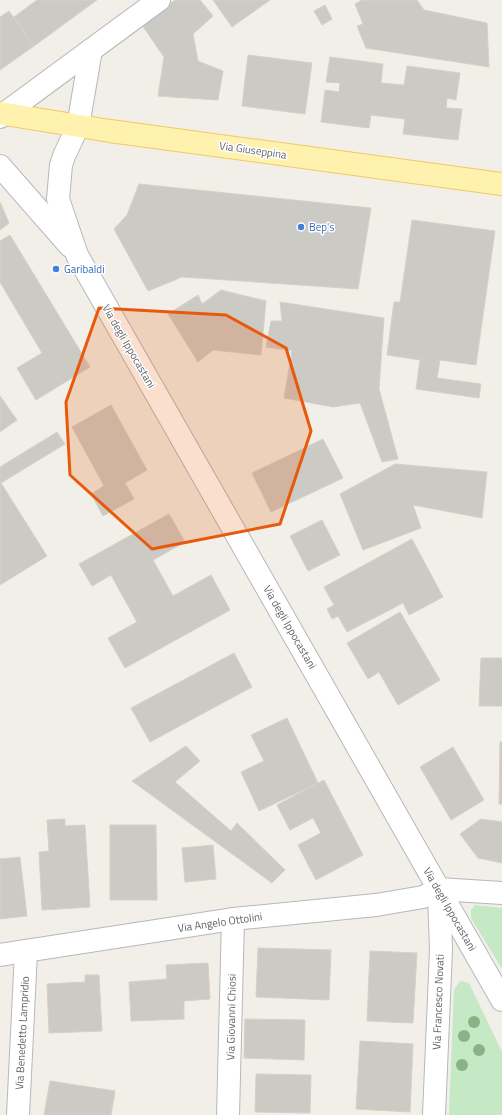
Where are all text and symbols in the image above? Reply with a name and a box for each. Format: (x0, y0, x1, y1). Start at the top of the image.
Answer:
street label: Via Giuseppina (218, 137, 288, 163)
place label: Bep's (309, 219, 334, 235)
marker: Bep's (296, 222, 306, 232)
place label: Garibaldi (64, 261, 105, 277)
marker: Garibaldi (51, 264, 61, 274)
street label: Via degli Ippocastani (98, 301, 160, 391)
street label: Via degli Ippocastani (259, 582, 321, 672)
street label: Via degli Ippocastani (419, 864, 481, 954)
street label: Via Angelo Ottolini (177, 908, 263, 936)
street label: Via Francesco Novati (428, 954, 448, 1050)
street label: Via Giovanni Chiosi (222, 974, 240, 1060)
street label: Via Benedetto Lampridio (11, 976, 33, 1090)

